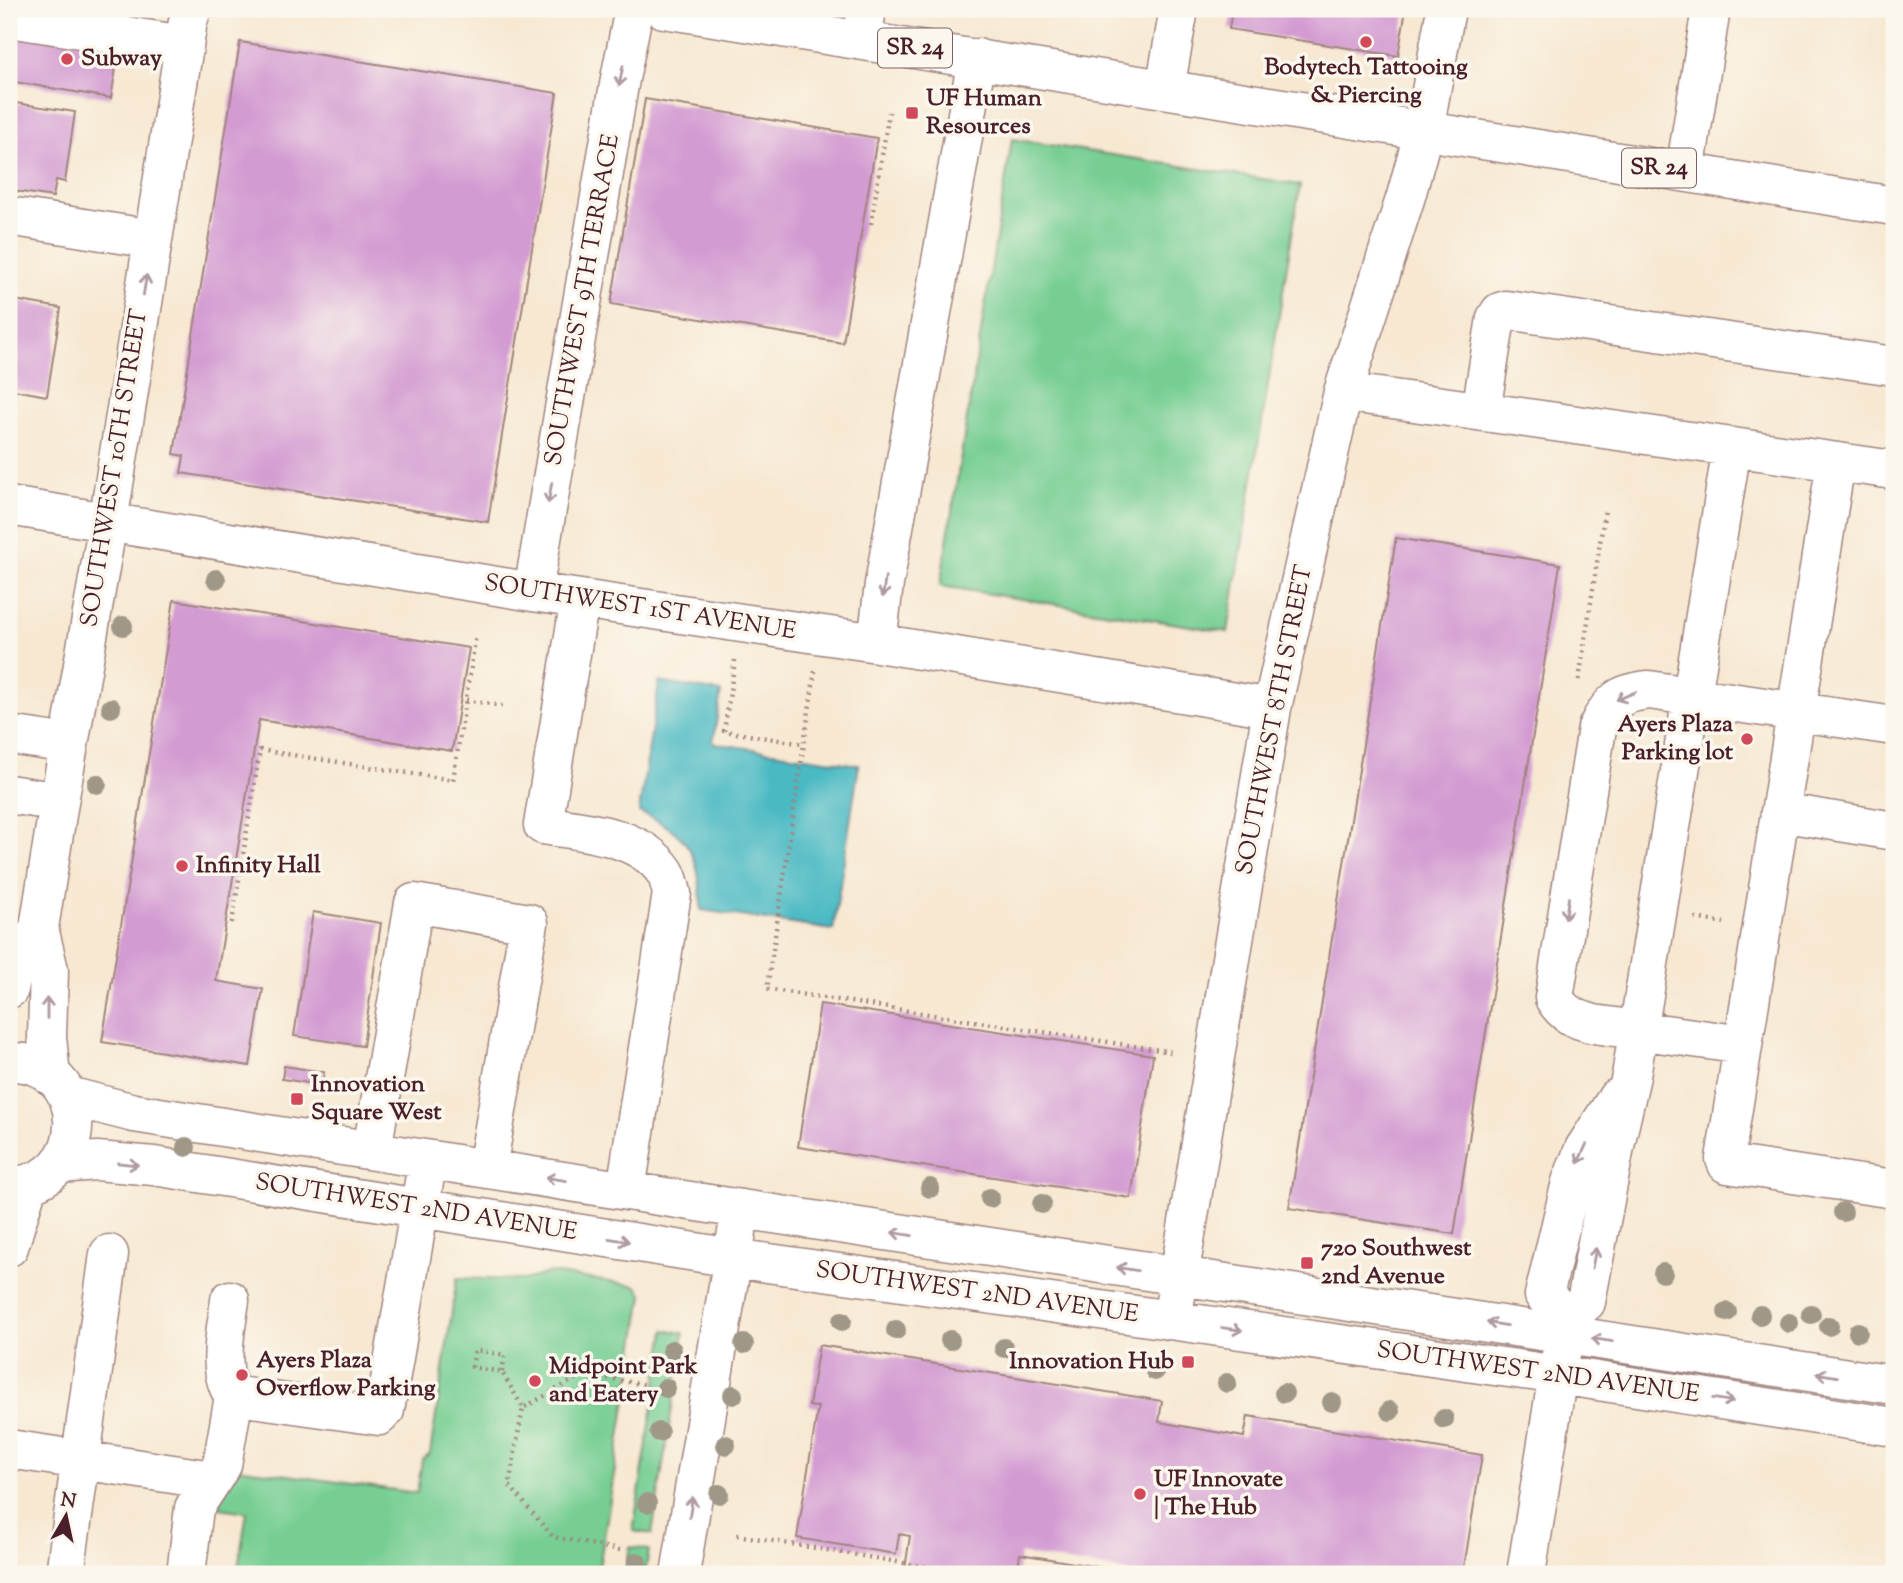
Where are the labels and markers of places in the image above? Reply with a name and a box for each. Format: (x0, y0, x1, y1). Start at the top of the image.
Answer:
marker: Bodytech Tattooing & Piercing (1358, 34, 1374, 50)
place label: Subway (81, 42, 162, 76)
marker: Subway (59, 51, 75, 67)
place label: Bodytech Tattooing & Piercing (1264, 51, 1468, 113)
place label: UF Human Resources (926, 82, 1043, 144)
marker: UF Human Resources (904, 105, 920, 121)
place label: Ayers Plaza Parking lot (1617, 708, 1734, 770)
marker: Ayers Plaza Parking lot (1739, 731, 1755, 747)
place label: Infinity Hall (196, 849, 321, 883)
marker: Infinity Hall (174, 858, 190, 874)
place label: Innovation Square West (311, 1068, 442, 1130)
marker: Innovation Square West (289, 1091, 305, 1107)
place label: 720 Southwest 2nd Avenue (1321, 1232, 1472, 1294)
marker: 720 Southwest 2nd Avenue (1299, 1255, 1315, 1271)
place label: Ayers Plaza Overflow Parking (256, 1344, 436, 1406)
place label: Innovation Hub (1009, 1345, 1174, 1379)
place label: Midpoint Park and Eatery (549, 1350, 698, 1412)
marker: Innovation Hub (1180, 1354, 1196, 1370)
marker: Ayers Plaza Overflow Parking (234, 1367, 250, 1383)
marker: Midpoint Park and Eatery (527, 1373, 543, 1389)
place label: UF Innovate | The Hub (1154, 1463, 1283, 1525)
marker: UF Innovate | The Hub (1132, 1486, 1148, 1502)

